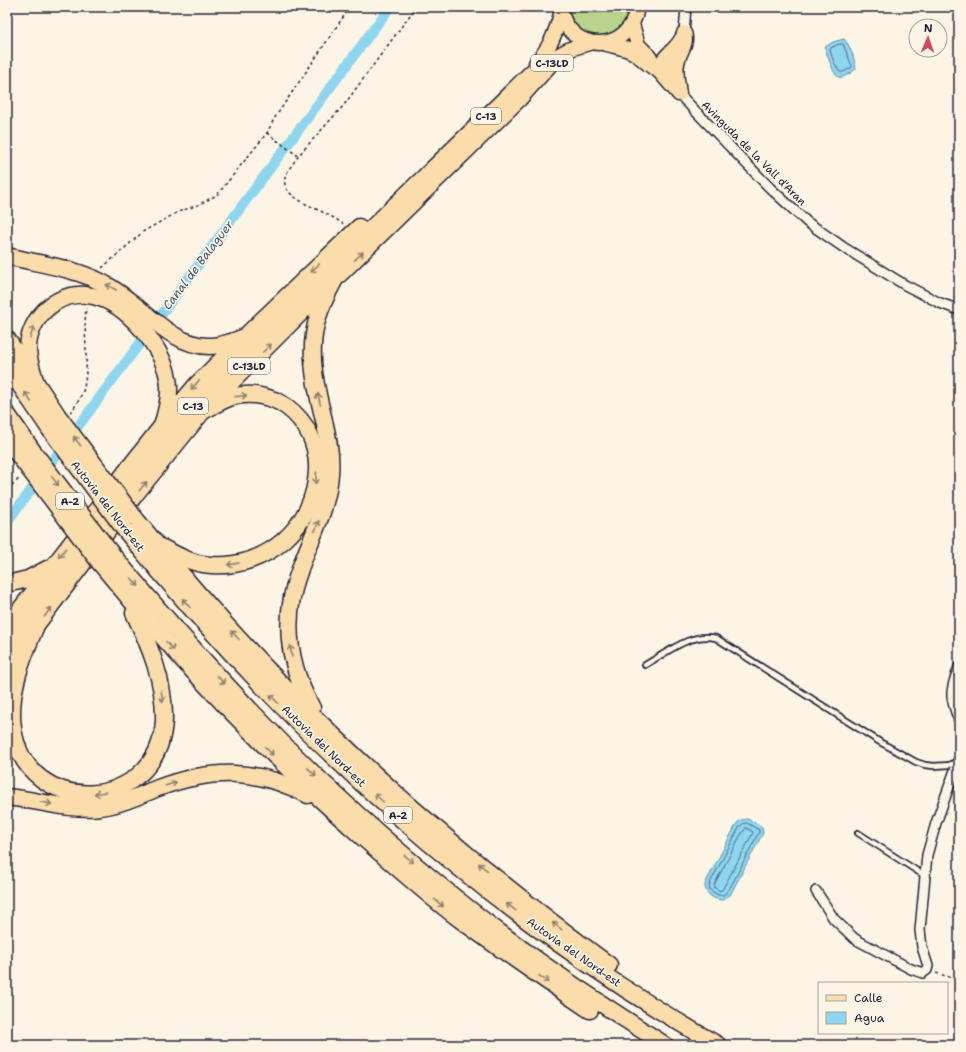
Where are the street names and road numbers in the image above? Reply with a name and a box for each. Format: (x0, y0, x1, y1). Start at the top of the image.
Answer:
road number: C-13LD (531, 55, 573, 71)
street label: Avinguda de la Vall d'Aran (698, 98, 810, 209)
road number: C-13 (471, 108, 501, 124)
road number: C-13LD (228, 358, 270, 374)
road number: C-13 (178, 398, 208, 414)
street label: Autovia del Nord-est (67, 458, 148, 555)
road number: A-2 (56, 493, 84, 509)
street label: Autovia del Nord-est (278, 702, 369, 791)
road number: A-2 (384, 807, 412, 823)
street label: Autovia del Nord-est (524, 914, 624, 991)

